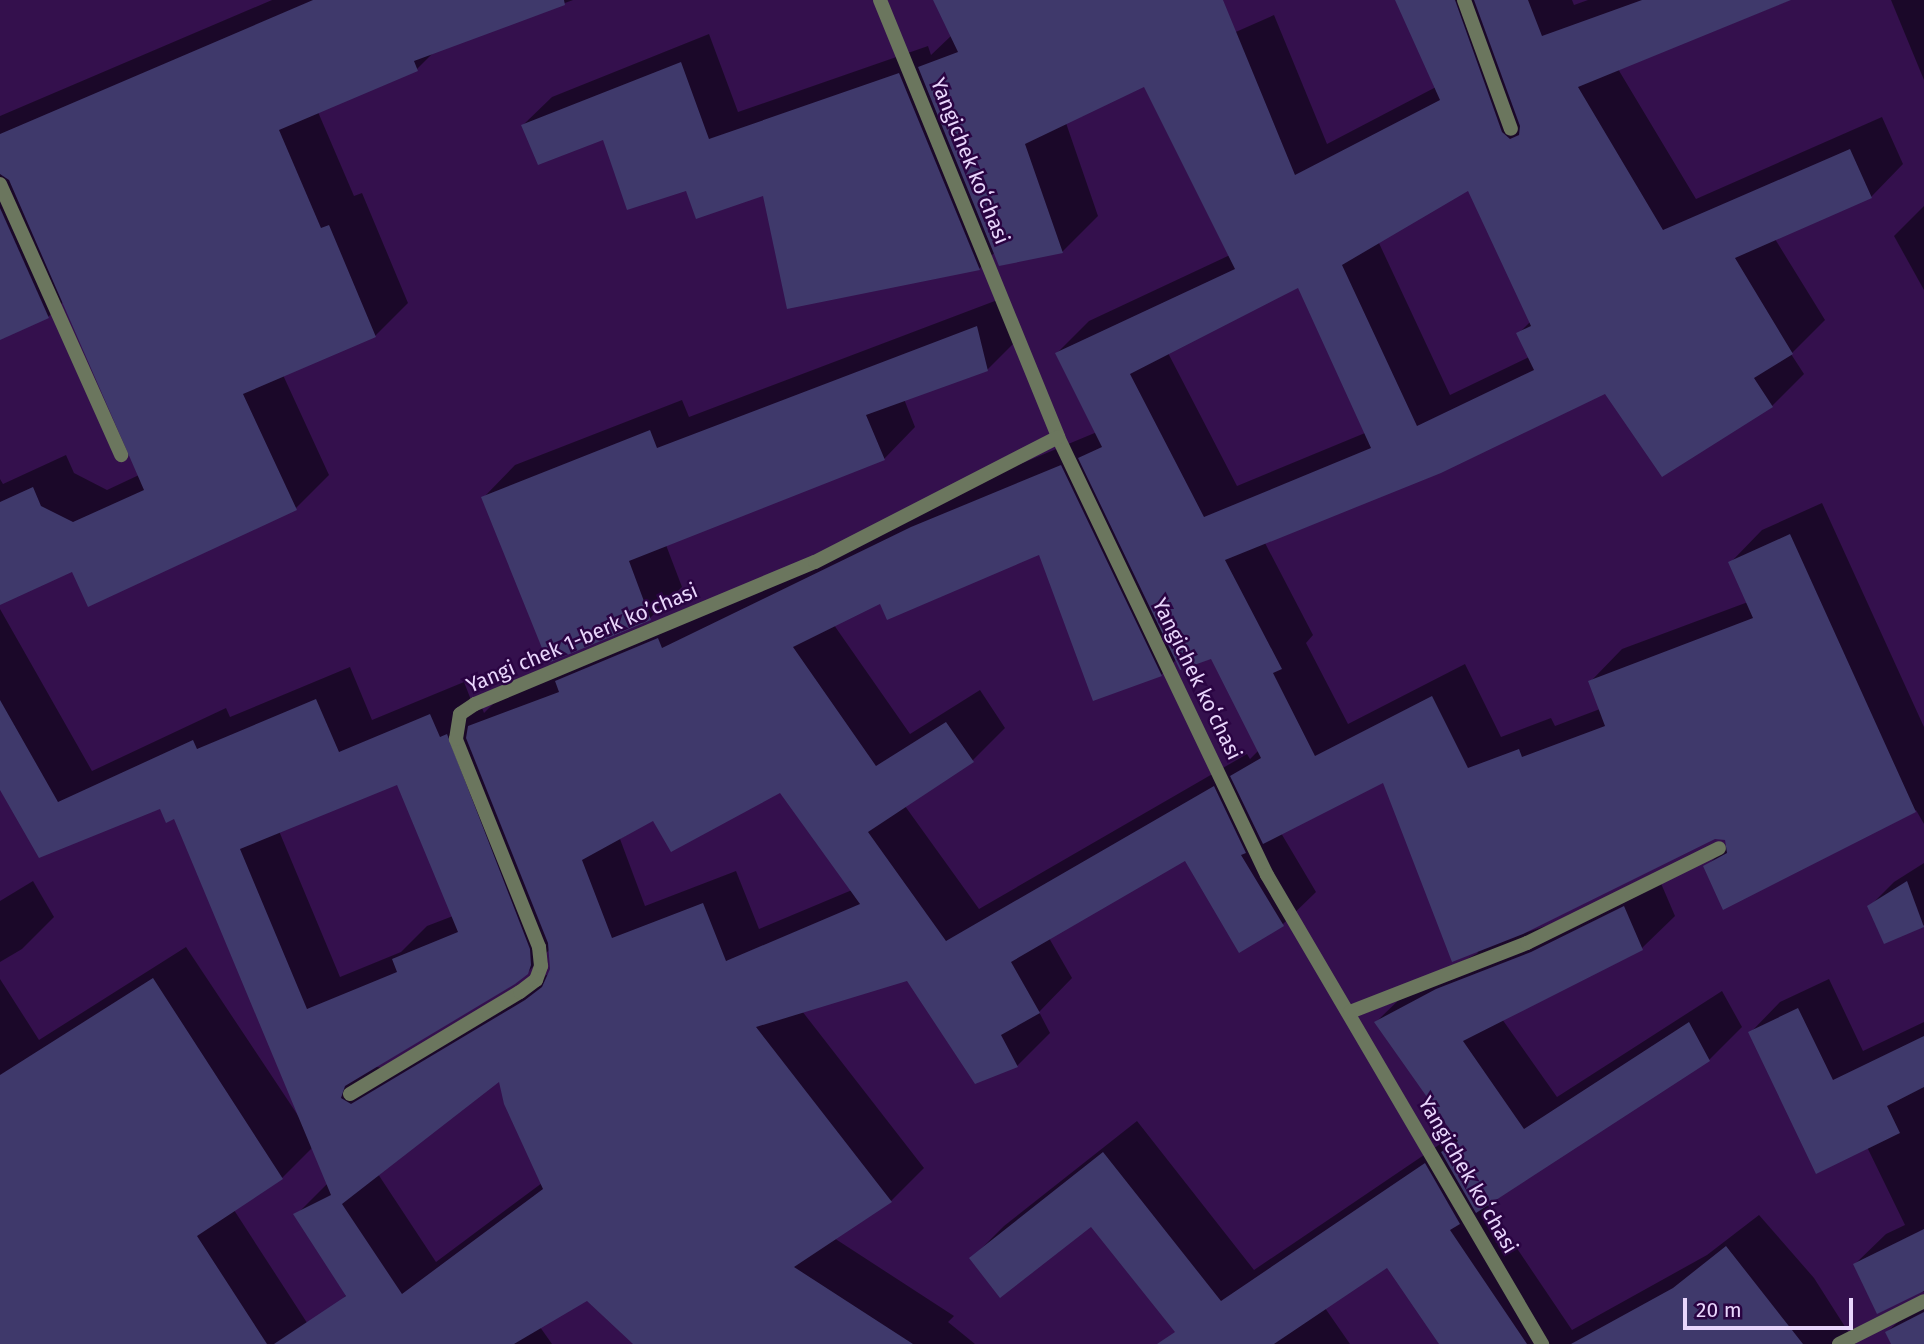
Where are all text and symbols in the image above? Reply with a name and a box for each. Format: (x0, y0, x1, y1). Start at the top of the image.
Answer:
street label: Yangichek koʻchasi (925, 74, 1015, 248)
street label: Yangi chek 1-berk koʼchasi (463, 578, 701, 698)
street label: Yangichek koʻchasi (1147, 594, 1247, 764)
street label: Yangichek koʻchasi (1413, 1092, 1523, 1258)
scale bar (1686, 1284, 1856, 1328)
text: 20 m (1696, 1297, 1742, 1323)

